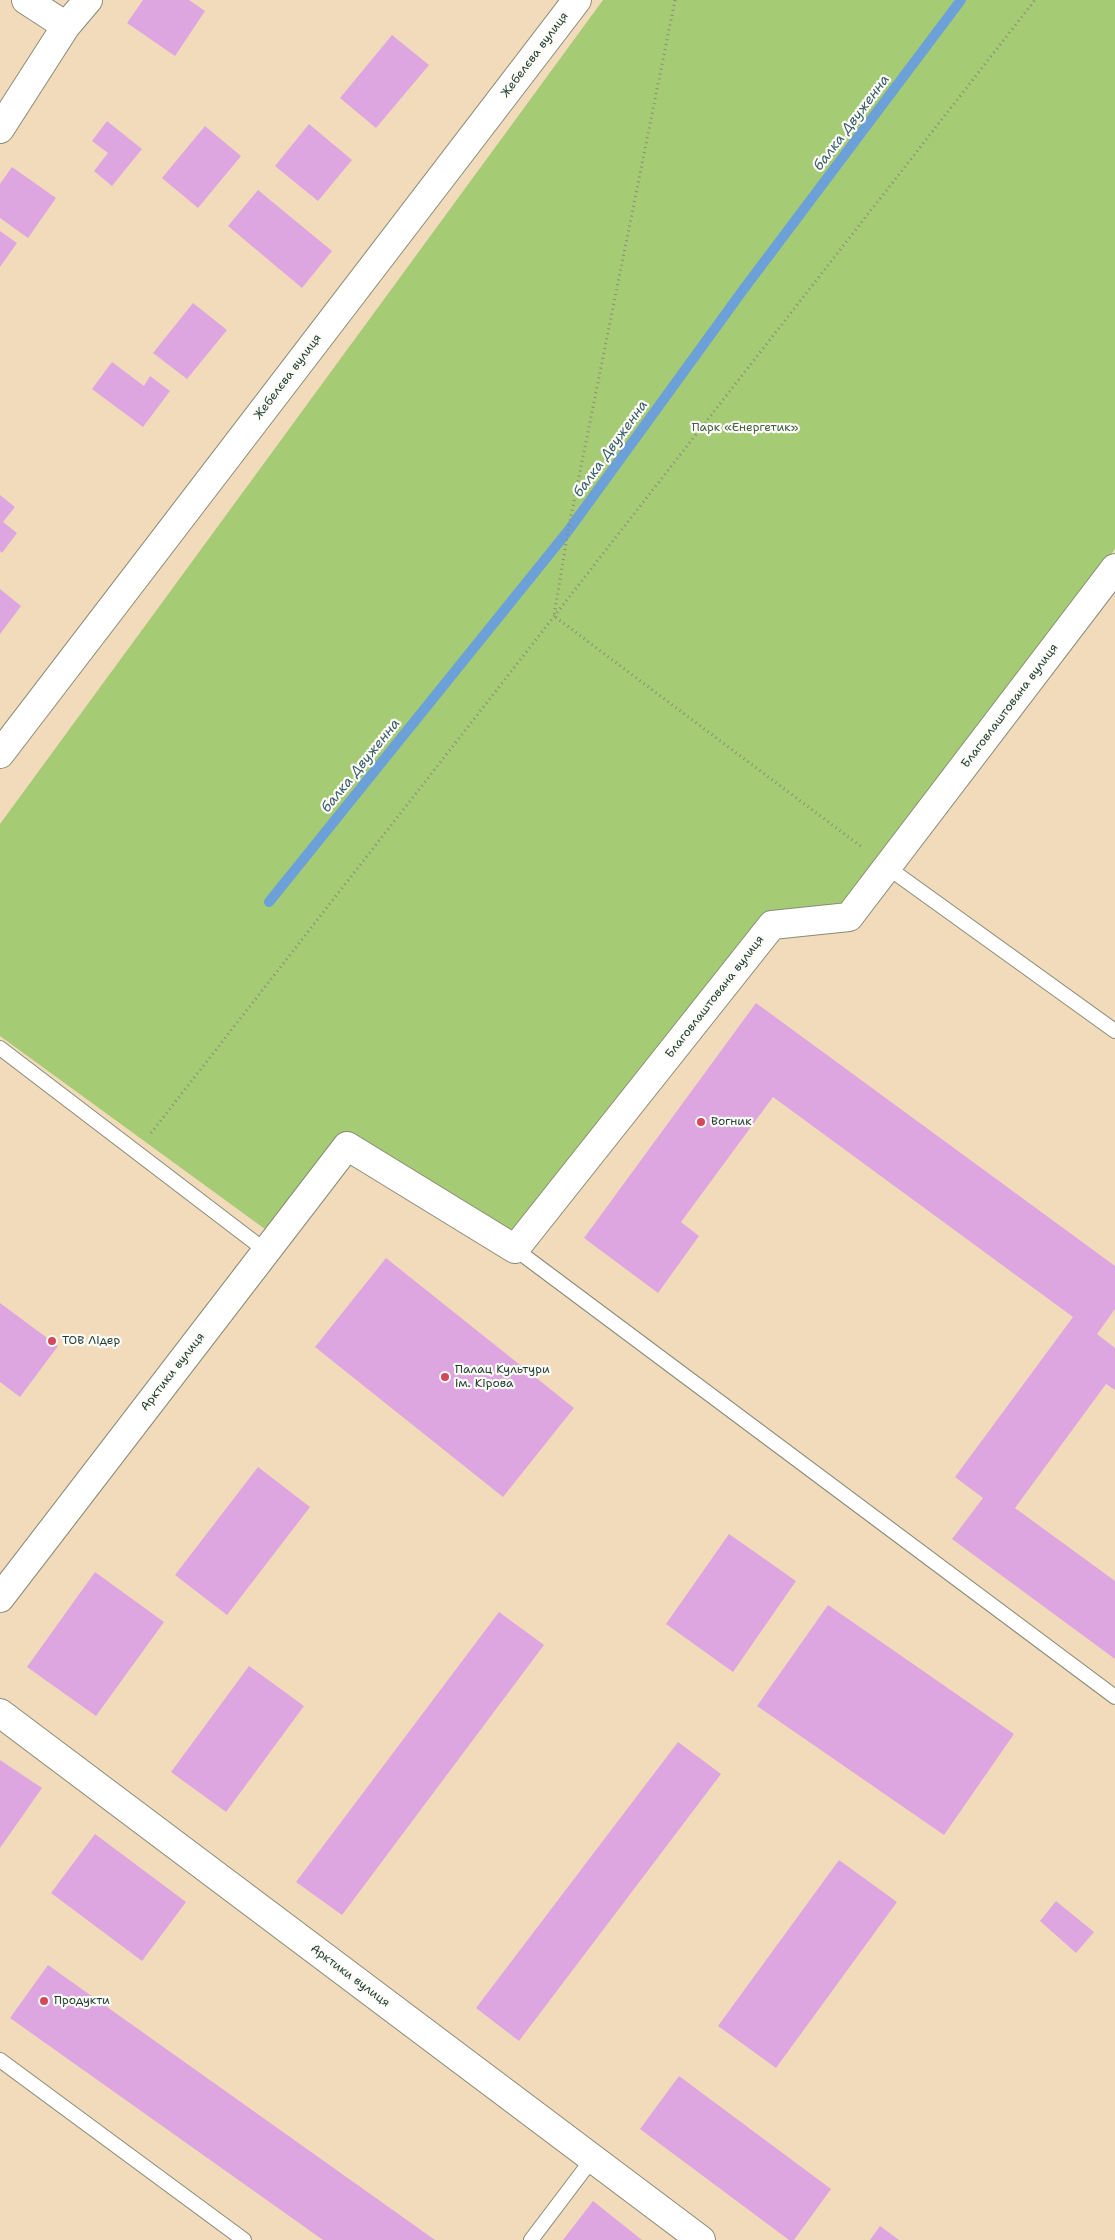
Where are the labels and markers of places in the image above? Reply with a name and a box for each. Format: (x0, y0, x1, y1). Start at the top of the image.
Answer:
place label: Вогник (711, 1115, 752, 1129)
marker: Вогник (695, 1116, 707, 1128)
place label: ТОВ Лідер (62, 1334, 120, 1348)
marker: ТОВ Лідер (46, 1335, 58, 1347)
place label: Палац Культури ім. Кірова (455, 1363, 550, 1391)
marker: Палац Культури ім. Кірова (439, 1371, 451, 1383)
place label: Продукти (54, 1994, 110, 2008)
marker: Продукти (38, 1995, 50, 2007)

